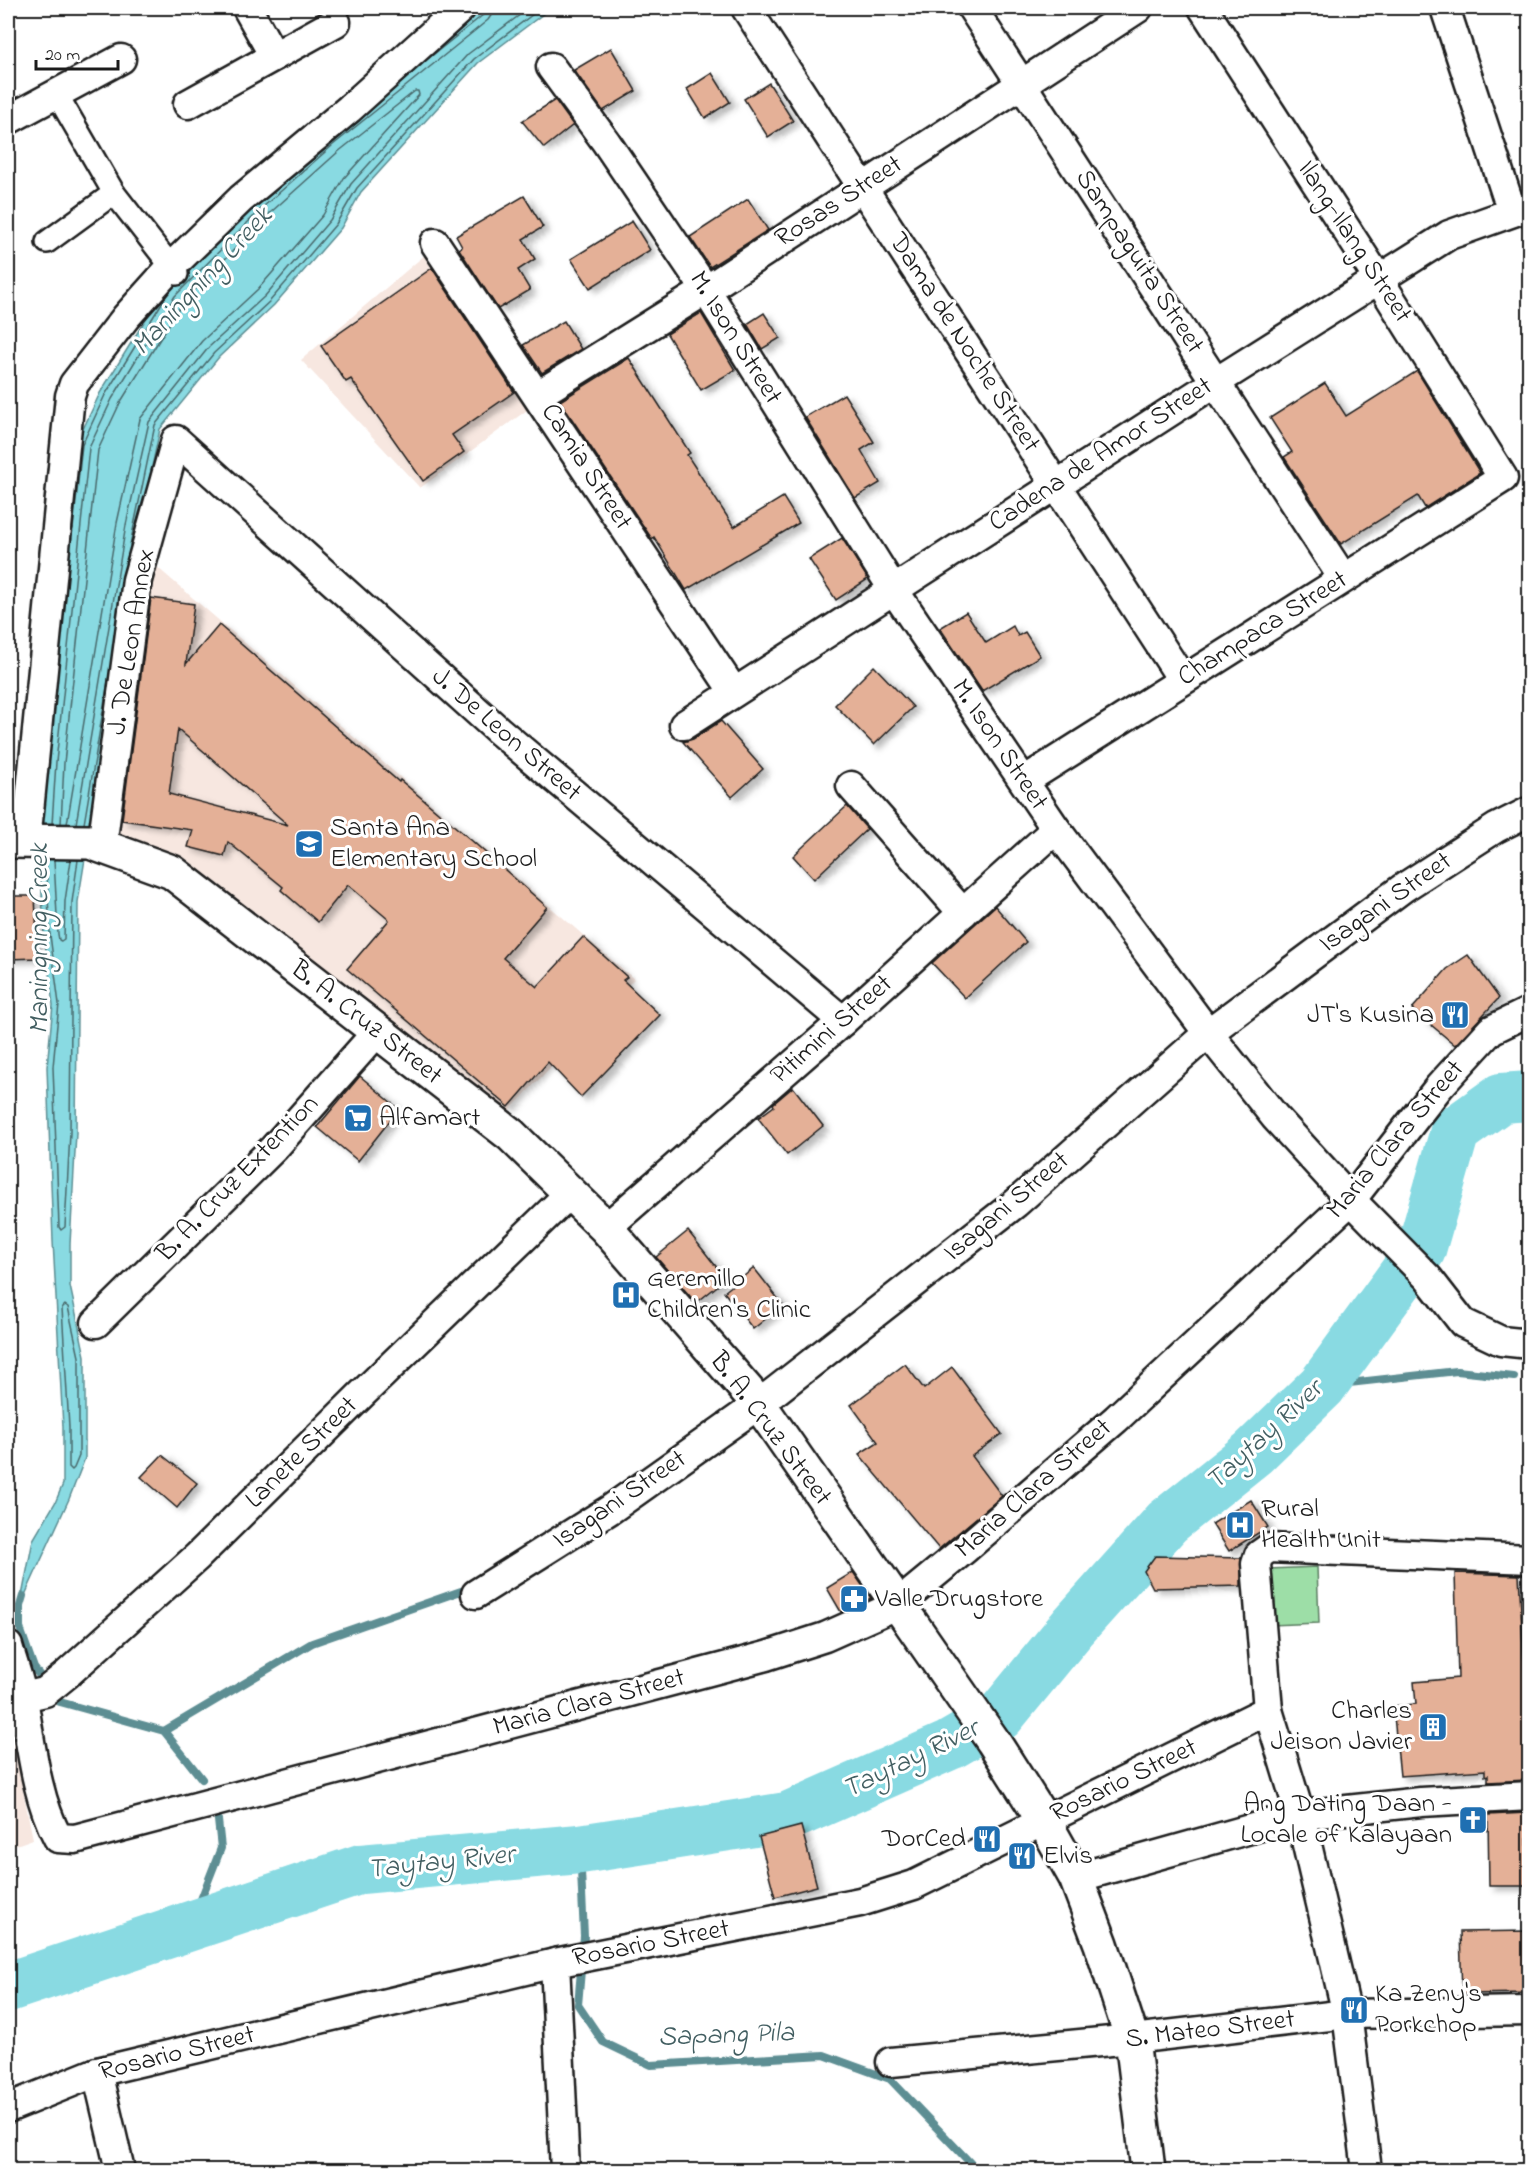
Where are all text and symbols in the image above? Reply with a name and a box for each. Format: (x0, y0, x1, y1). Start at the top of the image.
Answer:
scale bar (36, 33, 118, 71)
text: 20 m (45, 43, 80, 69)
street label: Rosas Street (767, 146, 911, 258)
street label: Ilang-Ilang Street (1287, 153, 1421, 331)
street label: Sampaguita Street (1065, 162, 1213, 362)
water label: Maningning Creek (123, 197, 284, 366)
street label: Dama de Noche Street (878, 225, 1050, 460)
street label: M. Ison Street (678, 264, 792, 412)
street label: Cadena de Amor Street (981, 368, 1221, 542)
street label: Camia Street (530, 396, 642, 538)
street label: J. De Leon Annex (98, 546, 166, 738)
street label: Champaca Street (1170, 561, 1356, 697)
street label: J. De Leon Street (422, 659, 590, 811)
street label: M. Ison Street (941, 672, 1057, 818)
place label: Santa Ana Elementary School (330, 809, 537, 879)
school or university icon: Santa Ana Elementary School (293, 828, 325, 860)
water label: Maningning Creek (20, 842, 61, 1035)
street label: Isagani Street (1312, 843, 1460, 963)
street label: B. A. Cruz Street (281, 950, 450, 1095)
street label: Pitimini Street (762, 966, 902, 1094)
place label: JT's Kusina (1307, 996, 1434, 1035)
restaurant icon: JT's Kusina (1439, 999, 1471, 1031)
street label: Maria Clara Street (1318, 1052, 1474, 1228)
street label: B. A. Cruz Extention (147, 1086, 328, 1272)
place label: Alfamart (379, 1099, 480, 1138)
supermarket icon: Alfamart (342, 1102, 374, 1134)
street label: Isagani Street (935, 1142, 1079, 1272)
place label: Geremillo Children's Clinic (647, 1260, 811, 1330)
hospital icon: Geremillo Children's Clinic (610, 1279, 642, 1311)
street label: B. A. Cruz Street (698, 1343, 841, 1514)
water label: Taytay River (1197, 1369, 1335, 1501)
street label: Lanete Street (237, 1388, 367, 1518)
street label: Maria Clara Street (947, 1410, 1121, 1568)
street label: Isagani Street (545, 1441, 695, 1559)
place label: Rural Health Unit (1261, 1490, 1381, 1560)
hospital icon: Rural Health Unit (1224, 1509, 1256, 1541)
place label: Valle Drugstore (874, 1580, 1044, 1619)
pharmacy icon: Valle Drugstore (838, 1583, 870, 1615)
street label: Maria Clara Street (489, 1659, 689, 1747)
place label: Charles Jeison Javier (1271, 1692, 1413, 1762)
water label: Taytay River (836, 1708, 989, 1811)
building icon: Charles Jeison Javier (1417, 1711, 1449, 1743)
street label: Rosario Street (1044, 1729, 1204, 1833)
place label: Ang Dating Daan - Locale of Kalayaan (1240, 1785, 1452, 1855)
church icon: Ang Dating Daan - Locale of Kalayaan (1457, 1804, 1489, 1836)
place label: DorCed (881, 1820, 966, 1859)
restaurant icon: DorCed (971, 1823, 1003, 1855)
water label: Taytay River (366, 1835, 520, 1891)
place label: Elvis (1043, 1837, 1093, 1876)
restaurant icon: Elvis (1006, 1840, 1038, 1872)
street label: Rosario Street (569, 1910, 733, 1978)
place label: Ka Zeny's Porkchop (1375, 1975, 1482, 2045)
restaurant icon: Ka Zeny's Porkchop (1338, 1994, 1370, 2026)
street label: S. Mateo Street (1123, 2000, 1297, 2060)
water label: Sapang Pila (657, 2013, 796, 2059)
street label: Rosario Street (95, 2016, 259, 2092)

